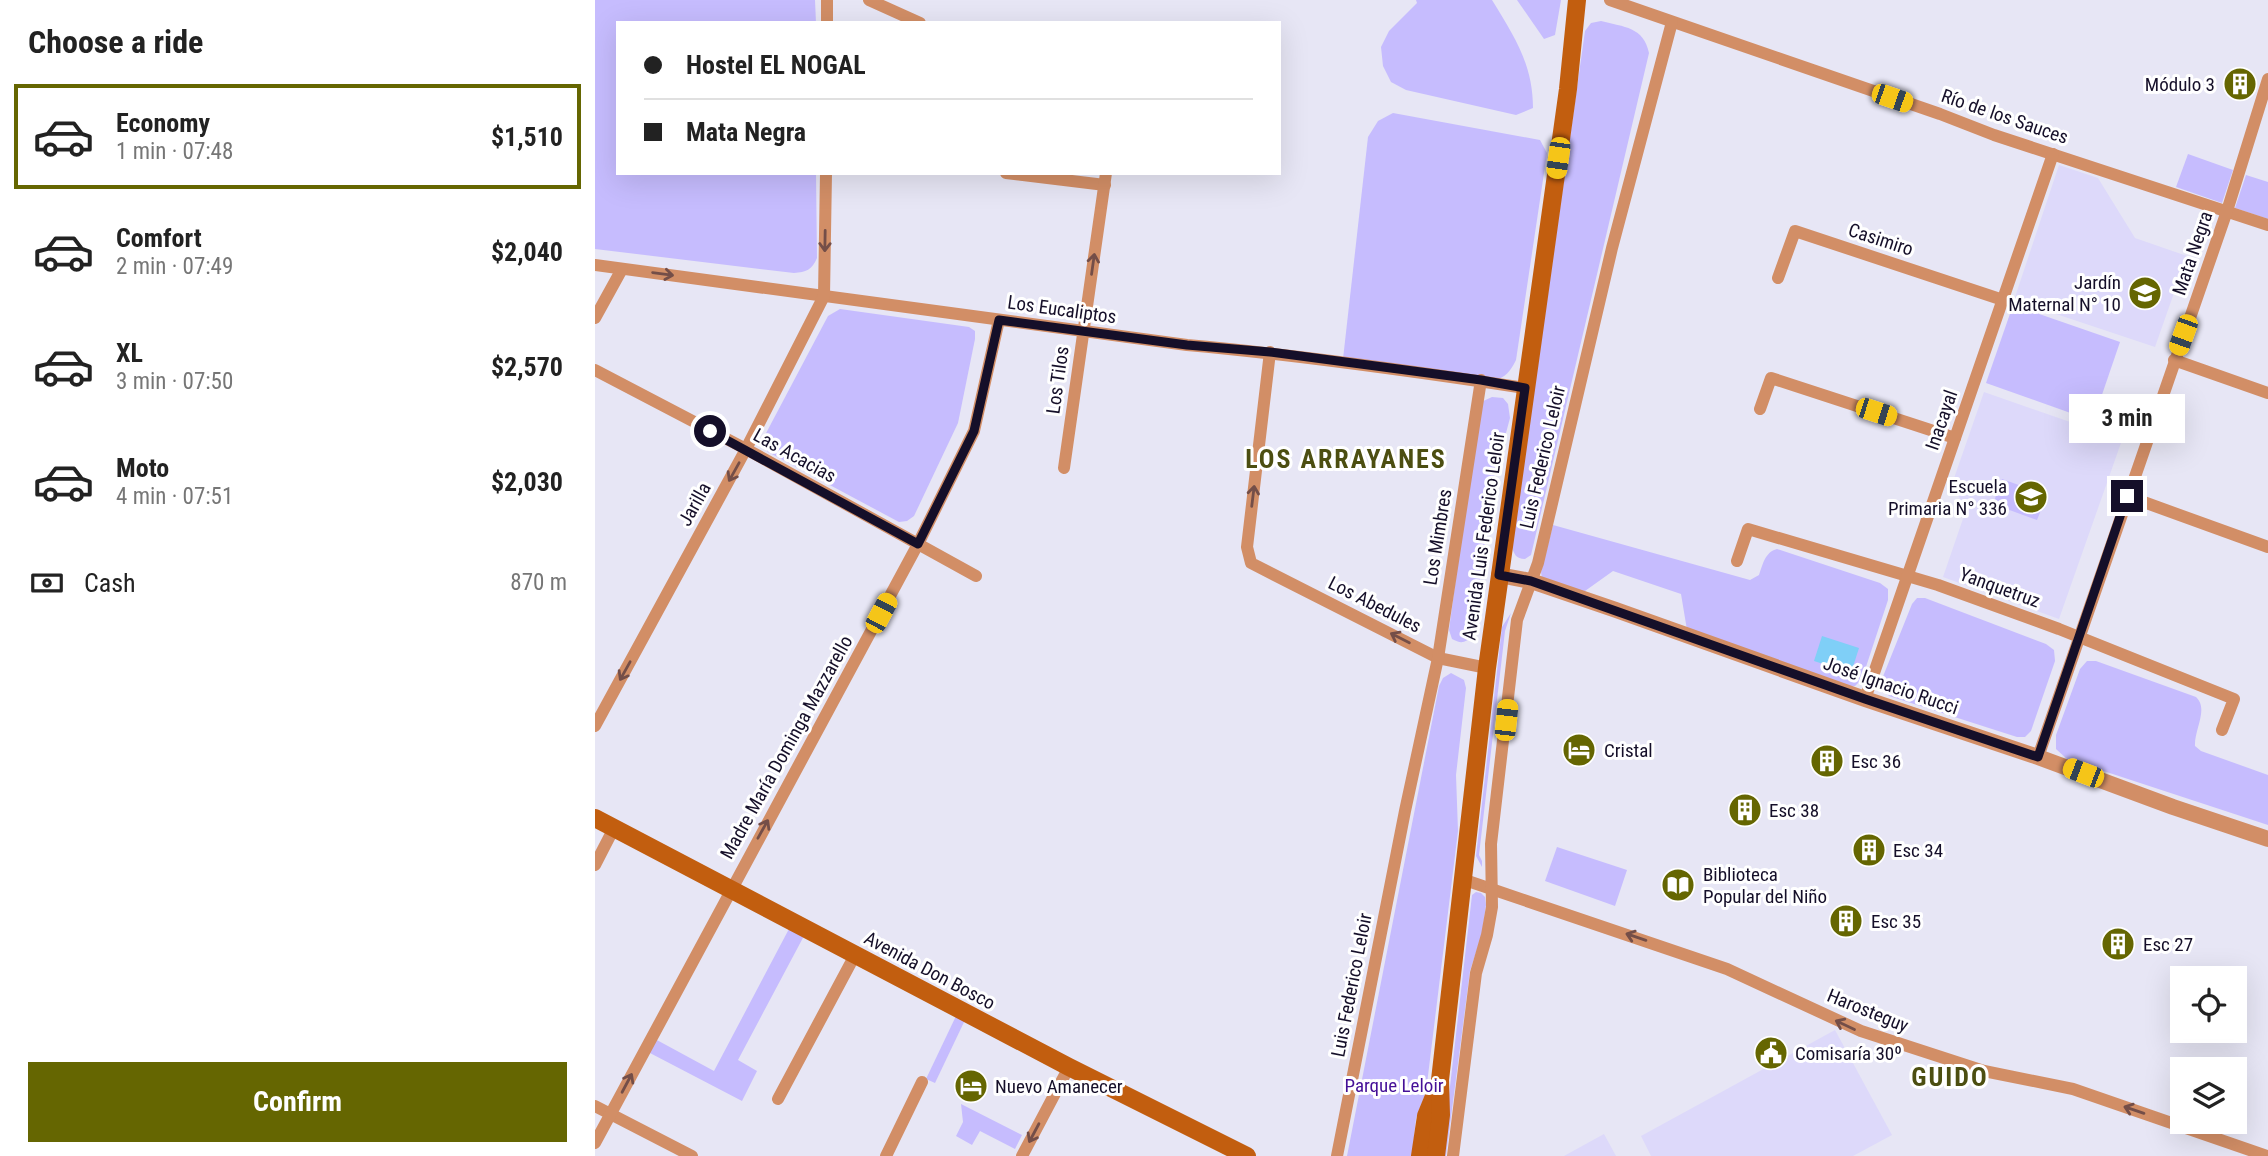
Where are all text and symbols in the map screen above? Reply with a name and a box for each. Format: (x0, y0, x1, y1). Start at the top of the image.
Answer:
text: Choose a ride (28, 23, 203, 61)
text: Hostel EL NOGAL (686, 50, 866, 80)
building icon: Módulo 3 (2221, 65, 2259, 103)
place label: Módulo 3 (2145, 73, 2215, 96)
car (1869, 81, 1916, 115)
street label: Río de los Sauces (1938, 84, 2071, 149)
icon: car (32, 105, 95, 168)
text: Economy (116, 108, 210, 138)
text: Mata Negra (686, 117, 806, 147)
text: $1,510 (491, 122, 563, 152)
car (1545, 136, 1572, 180)
text: 1 min · 07:48 (116, 138, 233, 165)
street label: Mata Negra (2167, 208, 2218, 298)
street label: Casimiro (1846, 218, 1916, 261)
icon: car (32, 220, 95, 283)
text: Comfort (116, 223, 202, 253)
one-way arrow (818, 230, 832, 253)
text: $2,040 (491, 237, 563, 267)
text: 2 min · 07:49 (116, 253, 233, 280)
one-way arrow (1087, 253, 1100, 275)
one-way arrow (651, 268, 673, 281)
place label: Jardín Maternal N° 10 (2008, 271, 2121, 316)
school or university icon: Jardín Maternal N° 10 (2126, 274, 2164, 312)
street label: Los Eucaliptos (1006, 290, 1118, 329)
car (2166, 312, 2201, 358)
icon: car (32, 335, 95, 398)
text: XL (116, 338, 143, 368)
street label: Los Tilos (1041, 345, 1074, 415)
text: $2,570 (491, 352, 563, 382)
text: 3 min · 07:50 (116, 368, 233, 395)
street label: Luis Federico Leloir (1515, 383, 1570, 531)
street label: Inacayal (1921, 387, 1962, 453)
callout: 3 min (2069, 394, 2185, 444)
car (1853, 396, 1900, 428)
text: 3 min (2101, 405, 2153, 432)
route start (694, 415, 726, 447)
street label: Las Acacias (749, 423, 840, 488)
street label: Avenida Luis Federico Leloir (1457, 430, 1510, 642)
district label: LOS ARRAYANES (1245, 444, 1447, 474)
icon: car (32, 450, 95, 513)
text: Moto (116, 453, 169, 483)
one-way arrow (726, 461, 740, 481)
text: $2,030 (491, 467, 563, 497)
place label: Escuela Primaria N° 336 (1888, 475, 2007, 520)
street label: Jarilla (673, 478, 716, 530)
school or university icon: Escuela Primaria N° 336 (2012, 478, 2050, 516)
route end (2111, 480, 2143, 512)
text: 4 min · 07:51 (116, 483, 233, 510)
one-way arrow (1246, 485, 1259, 507)
street label: Los Mimbres (1419, 487, 1456, 587)
street label: Yanquetruz (1956, 562, 2043, 613)
icon: cash (28, 564, 66, 602)
text: Cash (84, 568, 136, 598)
text: 870 m (510, 569, 567, 596)
street label: Los Abedules (1324, 571, 1425, 638)
car (862, 590, 901, 636)
street label: Madre María Dominga Mazzarello (715, 631, 858, 863)
one-way arrow (1390, 631, 1411, 645)
street label: José Ignacio Rucci (1820, 652, 1961, 719)
one-way arrow (618, 661, 632, 681)
car (1494, 698, 1519, 742)
hotel icon: Cristal (1560, 731, 1598, 769)
place label: Cristal (1604, 739, 1653, 762)
building icon: Esc 36 (1808, 742, 1846, 780)
place label: Esc 36 (1851, 750, 1901, 773)
car (2060, 756, 2107, 790)
building icon: Esc 38 (1726, 791, 1764, 829)
place label: Esc 38 (1769, 799, 1819, 822)
one-way arrow (756, 820, 770, 840)
building icon: Esc 34 (1850, 831, 1888, 869)
place label: Esc 34 (1893, 839, 1943, 862)
place label: Biblioteca Popular del Niño (1703, 863, 1827, 908)
library icon: Biblioteca Popular del Niño (1659, 866, 1697, 904)
building icon: Esc 35 (1827, 902, 1865, 940)
place label: Esc 35 (1871, 910, 1921, 933)
street label: Luis Federico Leloir (1326, 911, 1377, 1059)
building icon: Esc 27 (2099, 925, 2137, 963)
street label: Avenida Don Bosco (860, 926, 999, 1015)
one-way arrow (1625, 930, 1647, 943)
place label: Esc 27 (2143, 933, 2193, 956)
map controls (2170, 966, 2247, 1134)
button: locate (2170, 966, 2247, 1043)
street label: Harosteguy (1824, 984, 1912, 1037)
one-way arrow (1835, 1018, 1857, 1031)
public building icon: Comisaría 30º (1752, 1034, 1790, 1072)
place label: Comisaría 30º (1795, 1042, 1902, 1065)
button: layers (2170, 1057, 2247, 1134)
button: Confirm (28, 1062, 567, 1142)
district label: GUIDO (1911, 1062, 1989, 1092)
hotel icon: Nuevo Amanecer (952, 1067, 990, 1105)
one-way arrow (621, 1073, 634, 1094)
park label: Parque Leloir (1344, 1074, 1444, 1097)
place label: Nuevo Amanecer (995, 1075, 1123, 1098)
one-way arrow (2123, 1102, 2145, 1115)
one-way arrow (1027, 1122, 1040, 1143)

